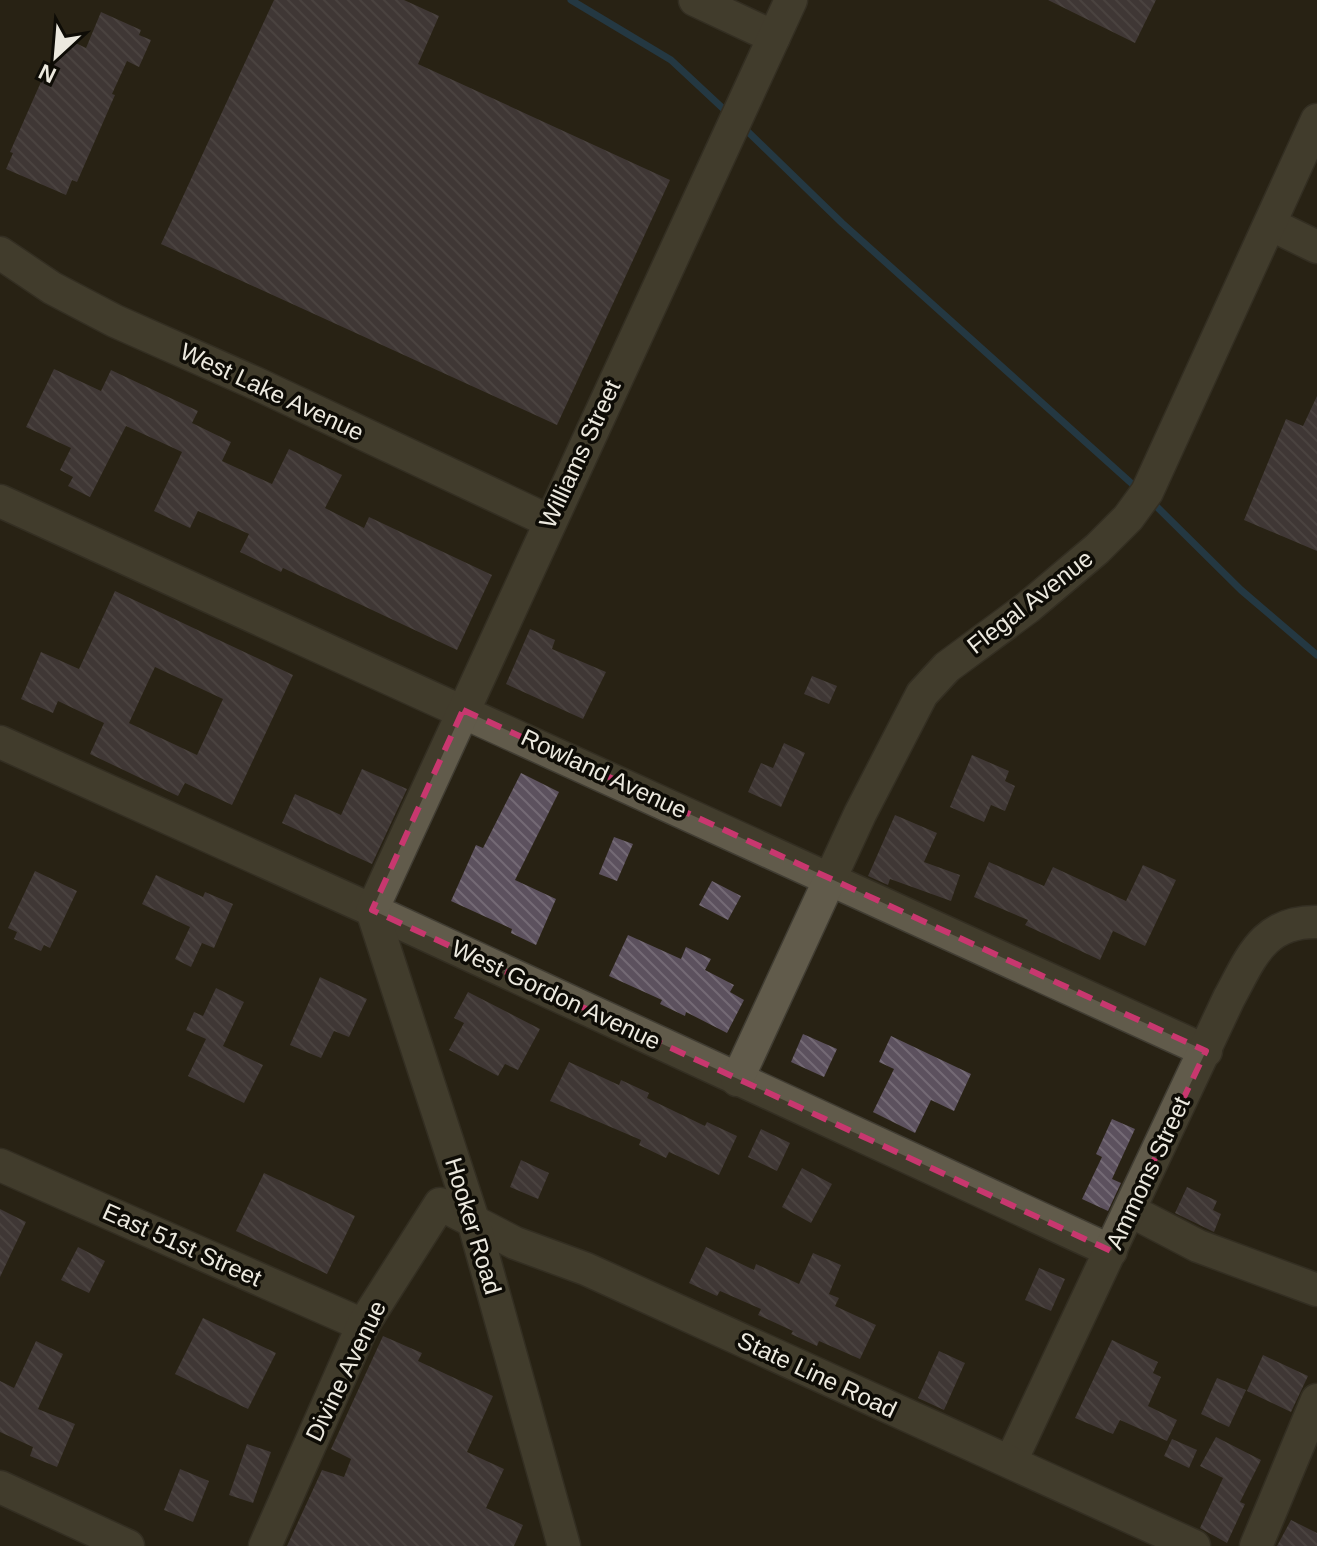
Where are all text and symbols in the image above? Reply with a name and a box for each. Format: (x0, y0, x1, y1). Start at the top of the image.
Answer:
north arrow (16, 16, 96, 96)
text: N (35, 59, 60, 88)
street label: West Lake Avenue (176, 337, 368, 446)
street label: Williams Street (533, 375, 626, 532)
street label: Flegal Avenue (962, 544, 1098, 659)
street label: Rowland Avenue (517, 723, 691, 824)
street label: West Gordon Avenue (448, 934, 665, 1055)
street label: Ammons Street (1100, 1092, 1195, 1253)
street label: Hooker Road (440, 1154, 507, 1297)
street label: East 51st Street (99, 1197, 266, 1292)
street label: Divine Avenue (300, 1296, 391, 1445)
street label: State Line Road (734, 1326, 901, 1423)

